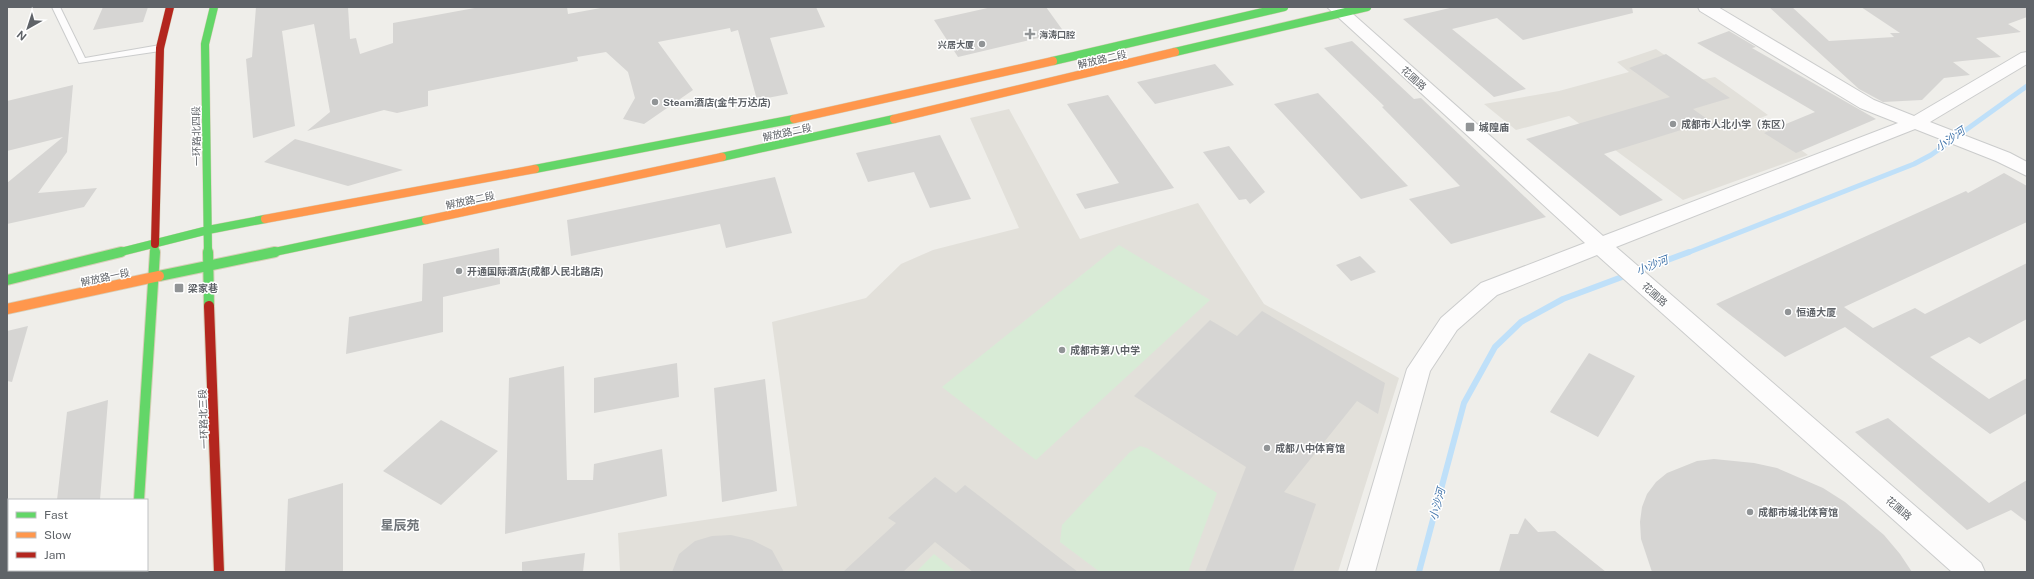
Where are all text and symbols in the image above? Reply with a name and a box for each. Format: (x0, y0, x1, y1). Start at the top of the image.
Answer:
north arrow (8, 8, 48, 48)
text: N (15, 28, 29, 43)
marker: 海涛口腔 (1024, 28, 1036, 40)
place label: 海涛口腔 (1039, 29, 1075, 40)
place label: 兴居大厦 (938, 39, 974, 50)
marker: 兴居大厦 (977, 39, 987, 49)
street label: 解放路二段 (1076, 48, 1128, 70)
street label: 花圃路 (1399, 64, 1429, 92)
place label: Steam酒店(金牛万达店) (663, 96, 771, 108)
marker: Steam酒店(金牛万达店) (650, 97, 660, 107)
street label: 一环路北四段 (189, 106, 203, 166)
place label: 成都市人北小学（东区） (1681, 118, 1791, 130)
marker: 成都市人北小学（东区） (1668, 119, 1678, 129)
street label: 解放路二段 (761, 121, 813, 143)
marker: 城隍庙 (1464, 121, 1476, 133)
place label: 城隍庙 (1479, 121, 1509, 133)
water label: 小沙河 (1933, 123, 1969, 153)
street label: 解放路二段 (444, 189, 496, 211)
water label: 小沙河 (1634, 253, 1671, 277)
place label: 开通国际酒店(成都人民北路店) (467, 265, 604, 277)
street label: 解放路一段 (79, 266, 131, 288)
marker: 开通国际酒店(成都人民北路店) (454, 266, 464, 276)
street label: 花圃路 (1640, 280, 1670, 308)
marker: 梁家巷 (173, 282, 185, 294)
place label: 梁家巷 (188, 282, 218, 294)
place label: 恒通大厦 (1796, 306, 1836, 318)
marker: 恒通大厦 (1783, 307, 1793, 317)
place label: 成都市第八中学 (1070, 344, 1140, 356)
marker: 成都市第八中学 (1057, 345, 1067, 355)
street label: 一环路北三段 (196, 389, 210, 449)
place label: 成都八中体育馆 (1275, 442, 1345, 454)
marker: 成都八中体育馆 (1262, 443, 1272, 453)
water label: 小沙河 (1427, 485, 1448, 521)
street label: 花圃路 (1884, 494, 1914, 522)
legend (8, 499, 148, 571)
place label: 成都市城北体育馆 (1758, 506, 1838, 518)
marker: 成都市城北体育馆 (1745, 507, 1755, 517)
text: Fast (44, 508, 69, 522)
district label: 星辰苑 (380, 518, 420, 533)
text: Slow (44, 528, 72, 542)
text: Jam (44, 548, 66, 562)

